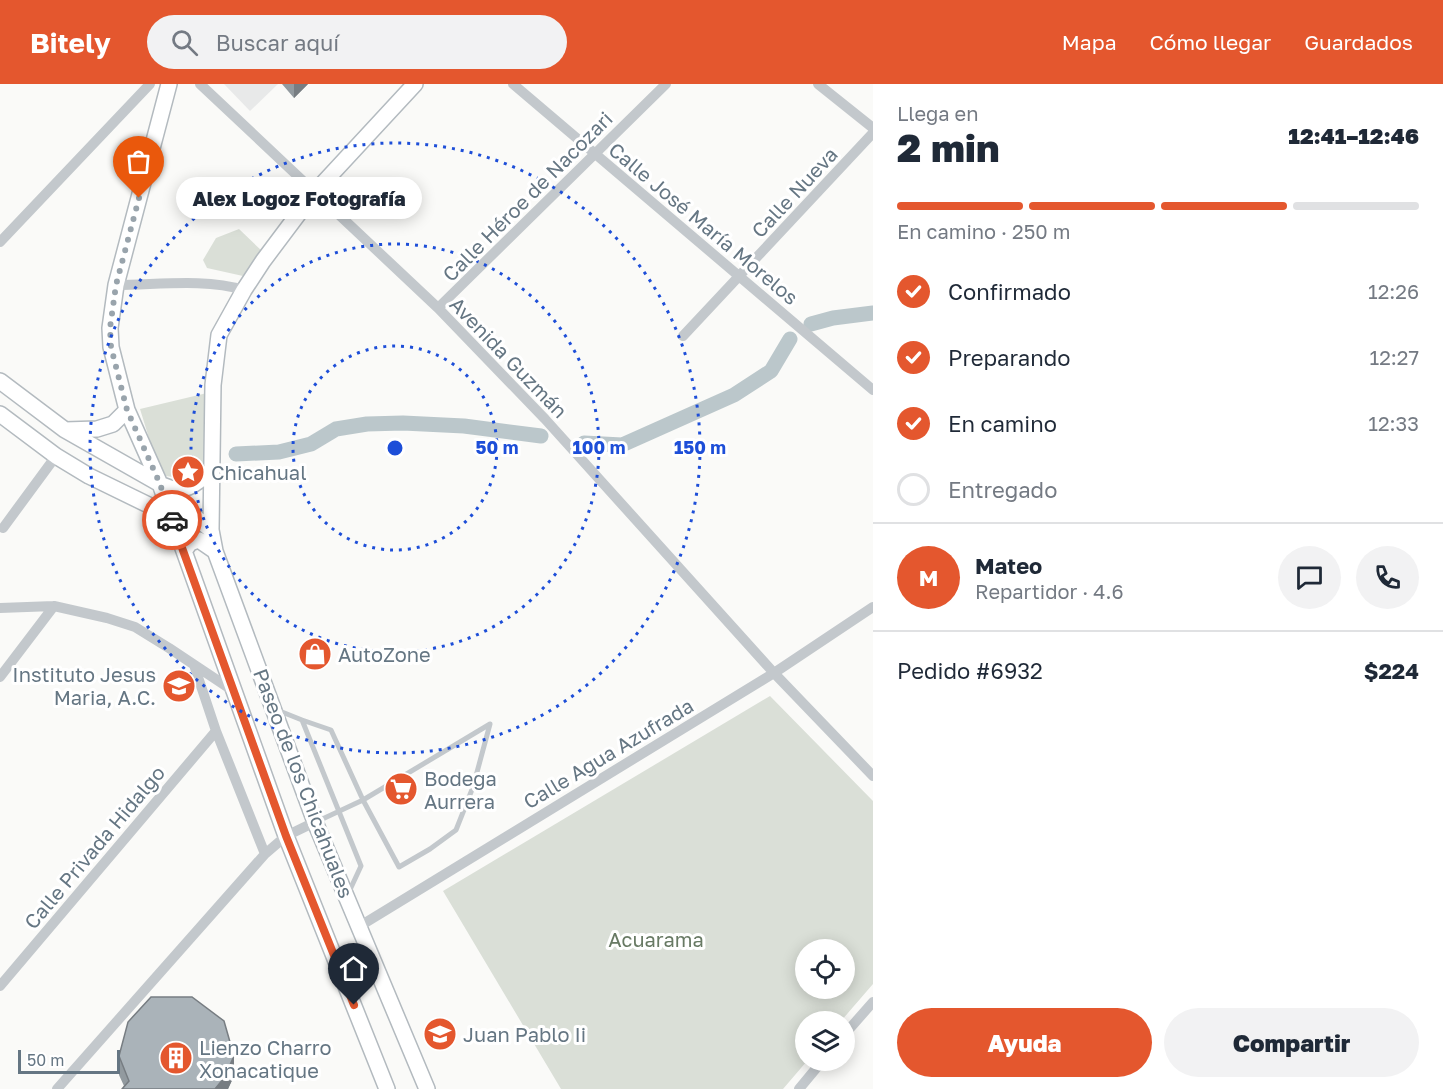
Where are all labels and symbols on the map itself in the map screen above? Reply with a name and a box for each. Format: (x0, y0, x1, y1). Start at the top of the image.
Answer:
street label: Calle Héroe de Nacozari (437, 106, 617, 286)
pin (113, 136, 164, 198)
street label: Calle José María Morelos (605, 137, 803, 309)
street label: Calle Nueva (746, 142, 842, 242)
callout: Alex Logoz Fotografía (175, 177, 421, 219)
street label: Avenida Guzmán (445, 292, 573, 422)
text: 50 m (476, 436, 518, 458)
text: 100 m (573, 436, 625, 458)
text: 150 m (674, 436, 726, 458)
centre of rings (385, 438, 405, 458)
place icon: Chicahual (170, 454, 206, 490)
place label: Chicahual (211, 460, 307, 484)
courier (142, 490, 202, 550)
shop icon: AutoZone (297, 636, 333, 672)
place label: AutoZone (338, 642, 431, 666)
place label: Instituto Jesus Maria, A.C. (12, 662, 156, 709)
street label: Paseo de los Chicahuales (249, 665, 359, 901)
school or university icon: Instituto Jesus Maria, A.C. (161, 668, 197, 704)
street label: Calle Agua Azufrada (519, 693, 697, 813)
street label: Calle Privada Hidalgo (19, 761, 169, 933)
place label: Bodega Aurrera (424, 766, 497, 813)
supermarket icon: Bodega Aurrera (383, 771, 419, 807)
park label: Acuarama (608, 927, 704, 951)
pin (328, 943, 379, 1005)
school or university icon: Juan Pablo Ii (422, 1016, 458, 1052)
place label: Juan Pablo Ii (463, 1022, 586, 1046)
place label: Lienzo Charro Xonacatique (199, 1035, 331, 1082)
building icon: Lienzo Charro Xonacatique (158, 1040, 194, 1076)
scale bar (18, 1047, 120, 1074)

